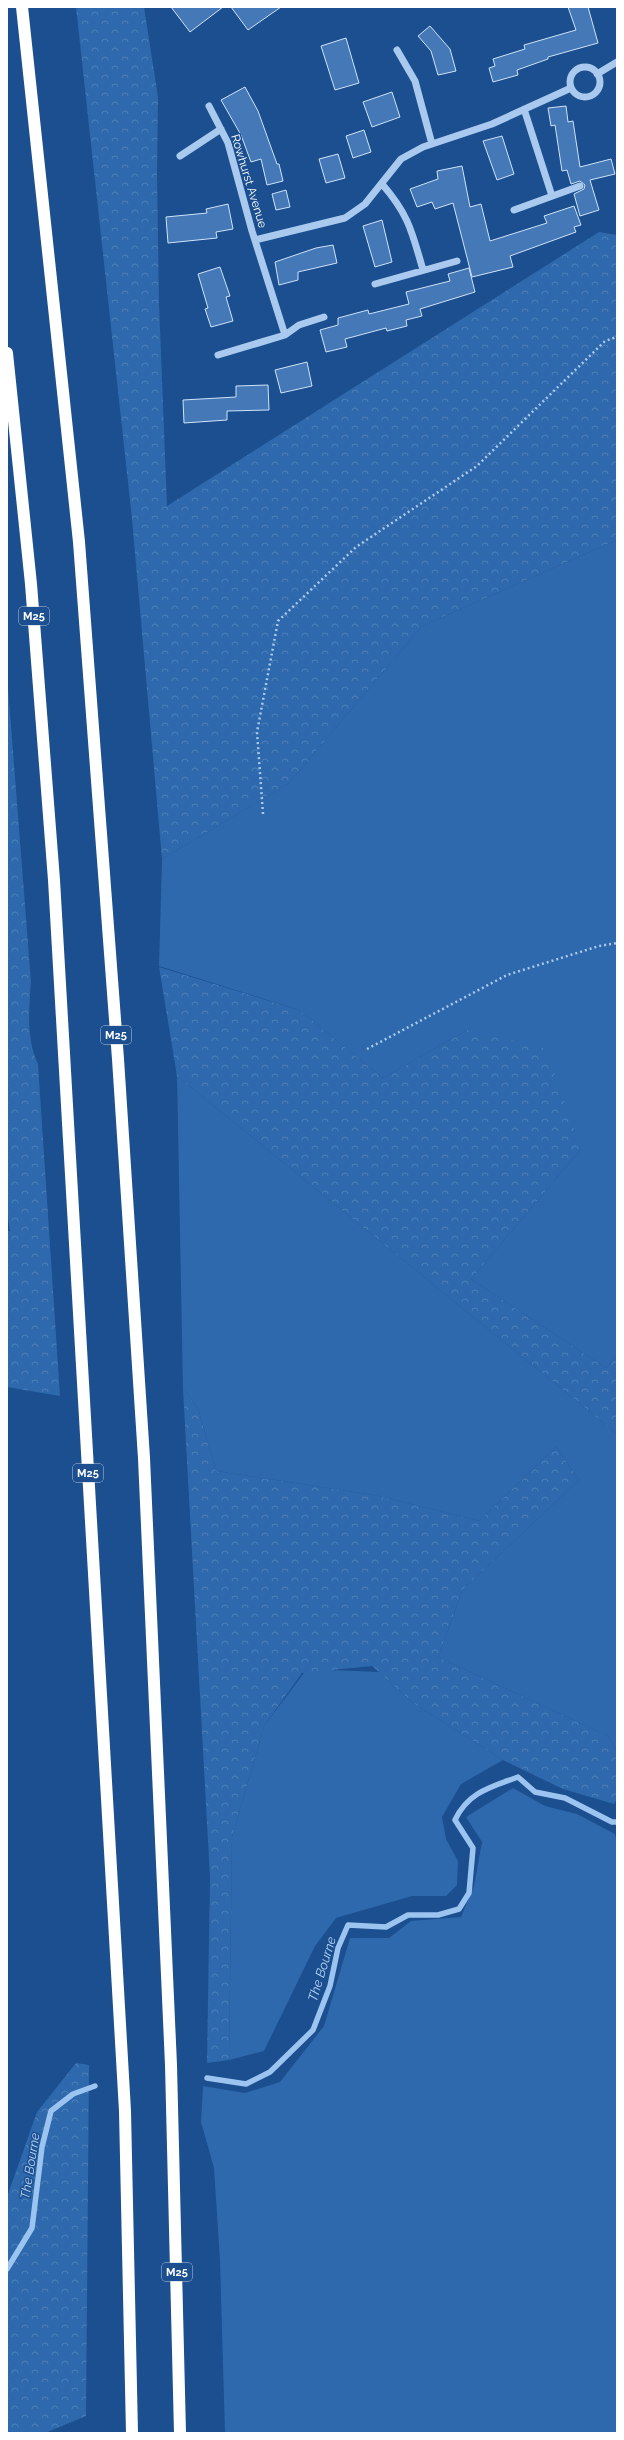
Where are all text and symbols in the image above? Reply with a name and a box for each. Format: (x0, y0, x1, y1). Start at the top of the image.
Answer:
street label: Rowhurst Avenue (228, 132, 270, 230)
road number: M25 (19, 607, 49, 625)
road number: M25 (101, 1026, 131, 1044)
road number: M25 (73, 1464, 103, 1482)
water label: The Bourne (305, 1935, 339, 2003)
water label: The Bourne (17, 2132, 43, 2200)
road number: M25 (162, 2263, 192, 2281)

